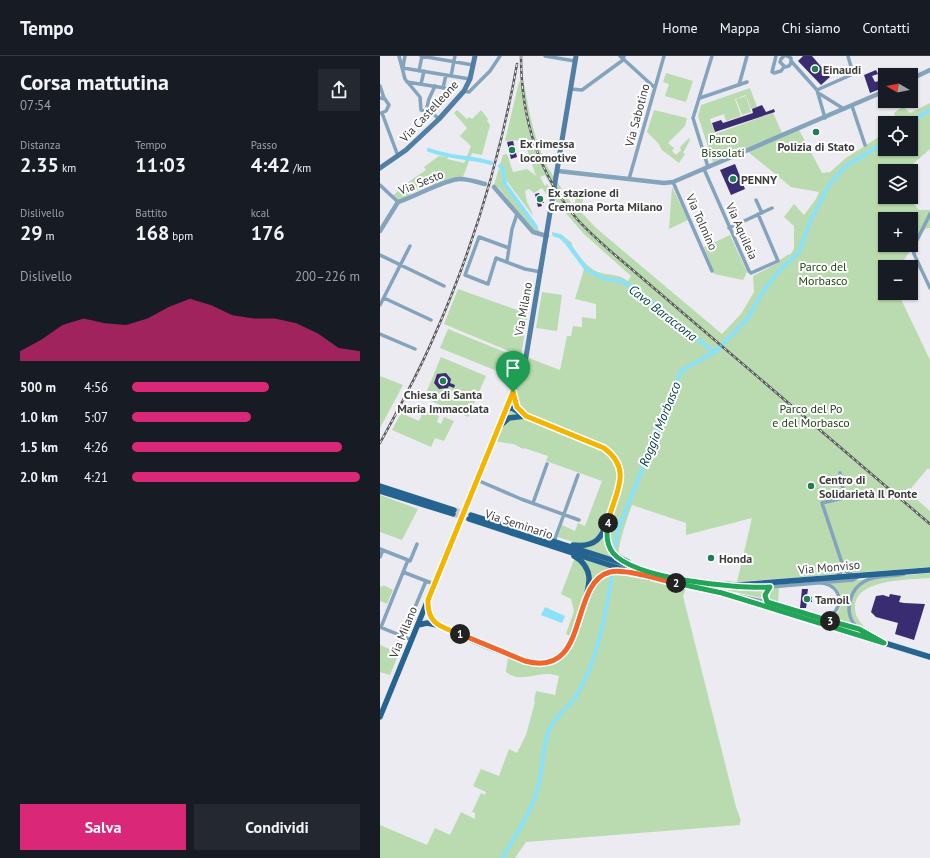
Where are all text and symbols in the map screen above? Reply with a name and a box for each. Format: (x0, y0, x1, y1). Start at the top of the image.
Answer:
text: Tempo (20, 16, 74, 40)
text: Home (662, 19, 698, 37)
text: Mappa (720, 19, 760, 37)
text: Chi siamo (782, 19, 840, 37)
text: Contatti (862, 19, 910, 37)
place label: Einaudi (823, 62, 861, 77)
marker: Einaudi (810, 64, 820, 74)
text: Corsa mattutina (20, 68, 169, 96)
north arrow (878, 68, 918, 108)
map controls (878, 68, 918, 300)
button: share (318, 69, 360, 111)
street label: Via Castelleone (396, 77, 461, 146)
street label: Via Sabotino (621, 82, 653, 149)
text: 07:54 (20, 97, 51, 114)
button: locate (878, 116, 918, 156)
marker: Polizia di Stato (811, 127, 821, 137)
park label: Parco Bissolati (701, 131, 745, 160)
place label: Ex rimessa locomotive (520, 136, 577, 165)
text: Distanza (20, 138, 60, 152)
text: Tempo (135, 138, 166, 152)
text: Passo (251, 138, 277, 152)
place label: Polizia di Stato (777, 139, 855, 154)
marker: Ex rimessa locomotive (507, 145, 517, 155)
text: 2.35 (20, 152, 59, 178)
text: 11:03 (135, 152, 186, 178)
text: 4:42 (251, 152, 290, 178)
text: km (59, 161, 76, 175)
text: /km (290, 161, 311, 175)
button: layers (878, 164, 918, 204)
street label: Via Sesto (395, 166, 446, 198)
place label: PENNY (741, 172, 778, 187)
marker: PENNY (728, 174, 738, 184)
place label: Ex stazione di Cremona Porta Milano (548, 185, 663, 214)
street label: Via Tolmino (683, 191, 721, 252)
marker: Ex stazione di Cremona Porta Milano (535, 194, 545, 204)
street label: Via Aquileia (722, 199, 761, 262)
text: Dislivello (20, 206, 64, 220)
text: Battito (135, 206, 167, 220)
text: kcal (251, 206, 269, 220)
button: + (878, 212, 918, 252)
text: 29 (20, 220, 43, 246)
text: 168 (135, 220, 169, 246)
text: 176 (251, 220, 285, 246)
text: m (43, 229, 55, 243)
text: bpm (169, 229, 193, 243)
park label: Parco del Morbasco (798, 259, 848, 288)
button: − (878, 260, 918, 300)
text: Dislivello (20, 268, 72, 285)
text: 200–226 m (295, 268, 360, 285)
street label: Via Milano (511, 281, 535, 338)
water label: Cavo Baraccona (625, 281, 701, 345)
pin (496, 351, 530, 392)
icon: arrive (502, 357, 524, 379)
marker: Chiesa di Santa Maria Immacolata (438, 376, 448, 386)
text: 500 m (20, 379, 56, 396)
text: 4:56 (84, 379, 108, 396)
water label: Roggia Morbasco (635, 379, 685, 469)
place label: Chiesa di Santa Maria Immacolata (397, 387, 489, 416)
park label: Parco del Po e del Morbasco (772, 401, 850, 430)
text: 1.0 km (20, 409, 58, 426)
text: 5:07 (84, 409, 108, 426)
text: 1.5 km (20, 439, 58, 456)
text: 4:26 (84, 439, 108, 456)
text: 2.0 km (20, 469, 58, 486)
text: 4:21 (84, 469, 108, 486)
place label: Centro di Solidarietà Il Ponte (819, 472, 917, 501)
marker: Centro di Solidarietà Il Ponte (806, 481, 816, 491)
street label: Via Seminario (482, 506, 555, 542)
pin: 4 (598, 513, 618, 533)
text: 4 (605, 516, 611, 530)
place label: Honda (719, 551, 752, 566)
marker: Honda (706, 553, 716, 563)
street label: Via Monviso (796, 557, 861, 577)
pin: 2 (666, 573, 686, 593)
text: 2 (673, 576, 679, 590)
place label: Tamoil (815, 592, 850, 607)
marker: Tamoil (802, 594, 812, 604)
street label: Via Milano (385, 604, 420, 661)
pin: 3 (820, 611, 840, 631)
text: 3 (827, 614, 833, 628)
pin: 1 (450, 624, 470, 644)
text: 1 (457, 627, 463, 641)
button: Salva (20, 804, 186, 850)
button: Condividi (194, 804, 360, 850)

